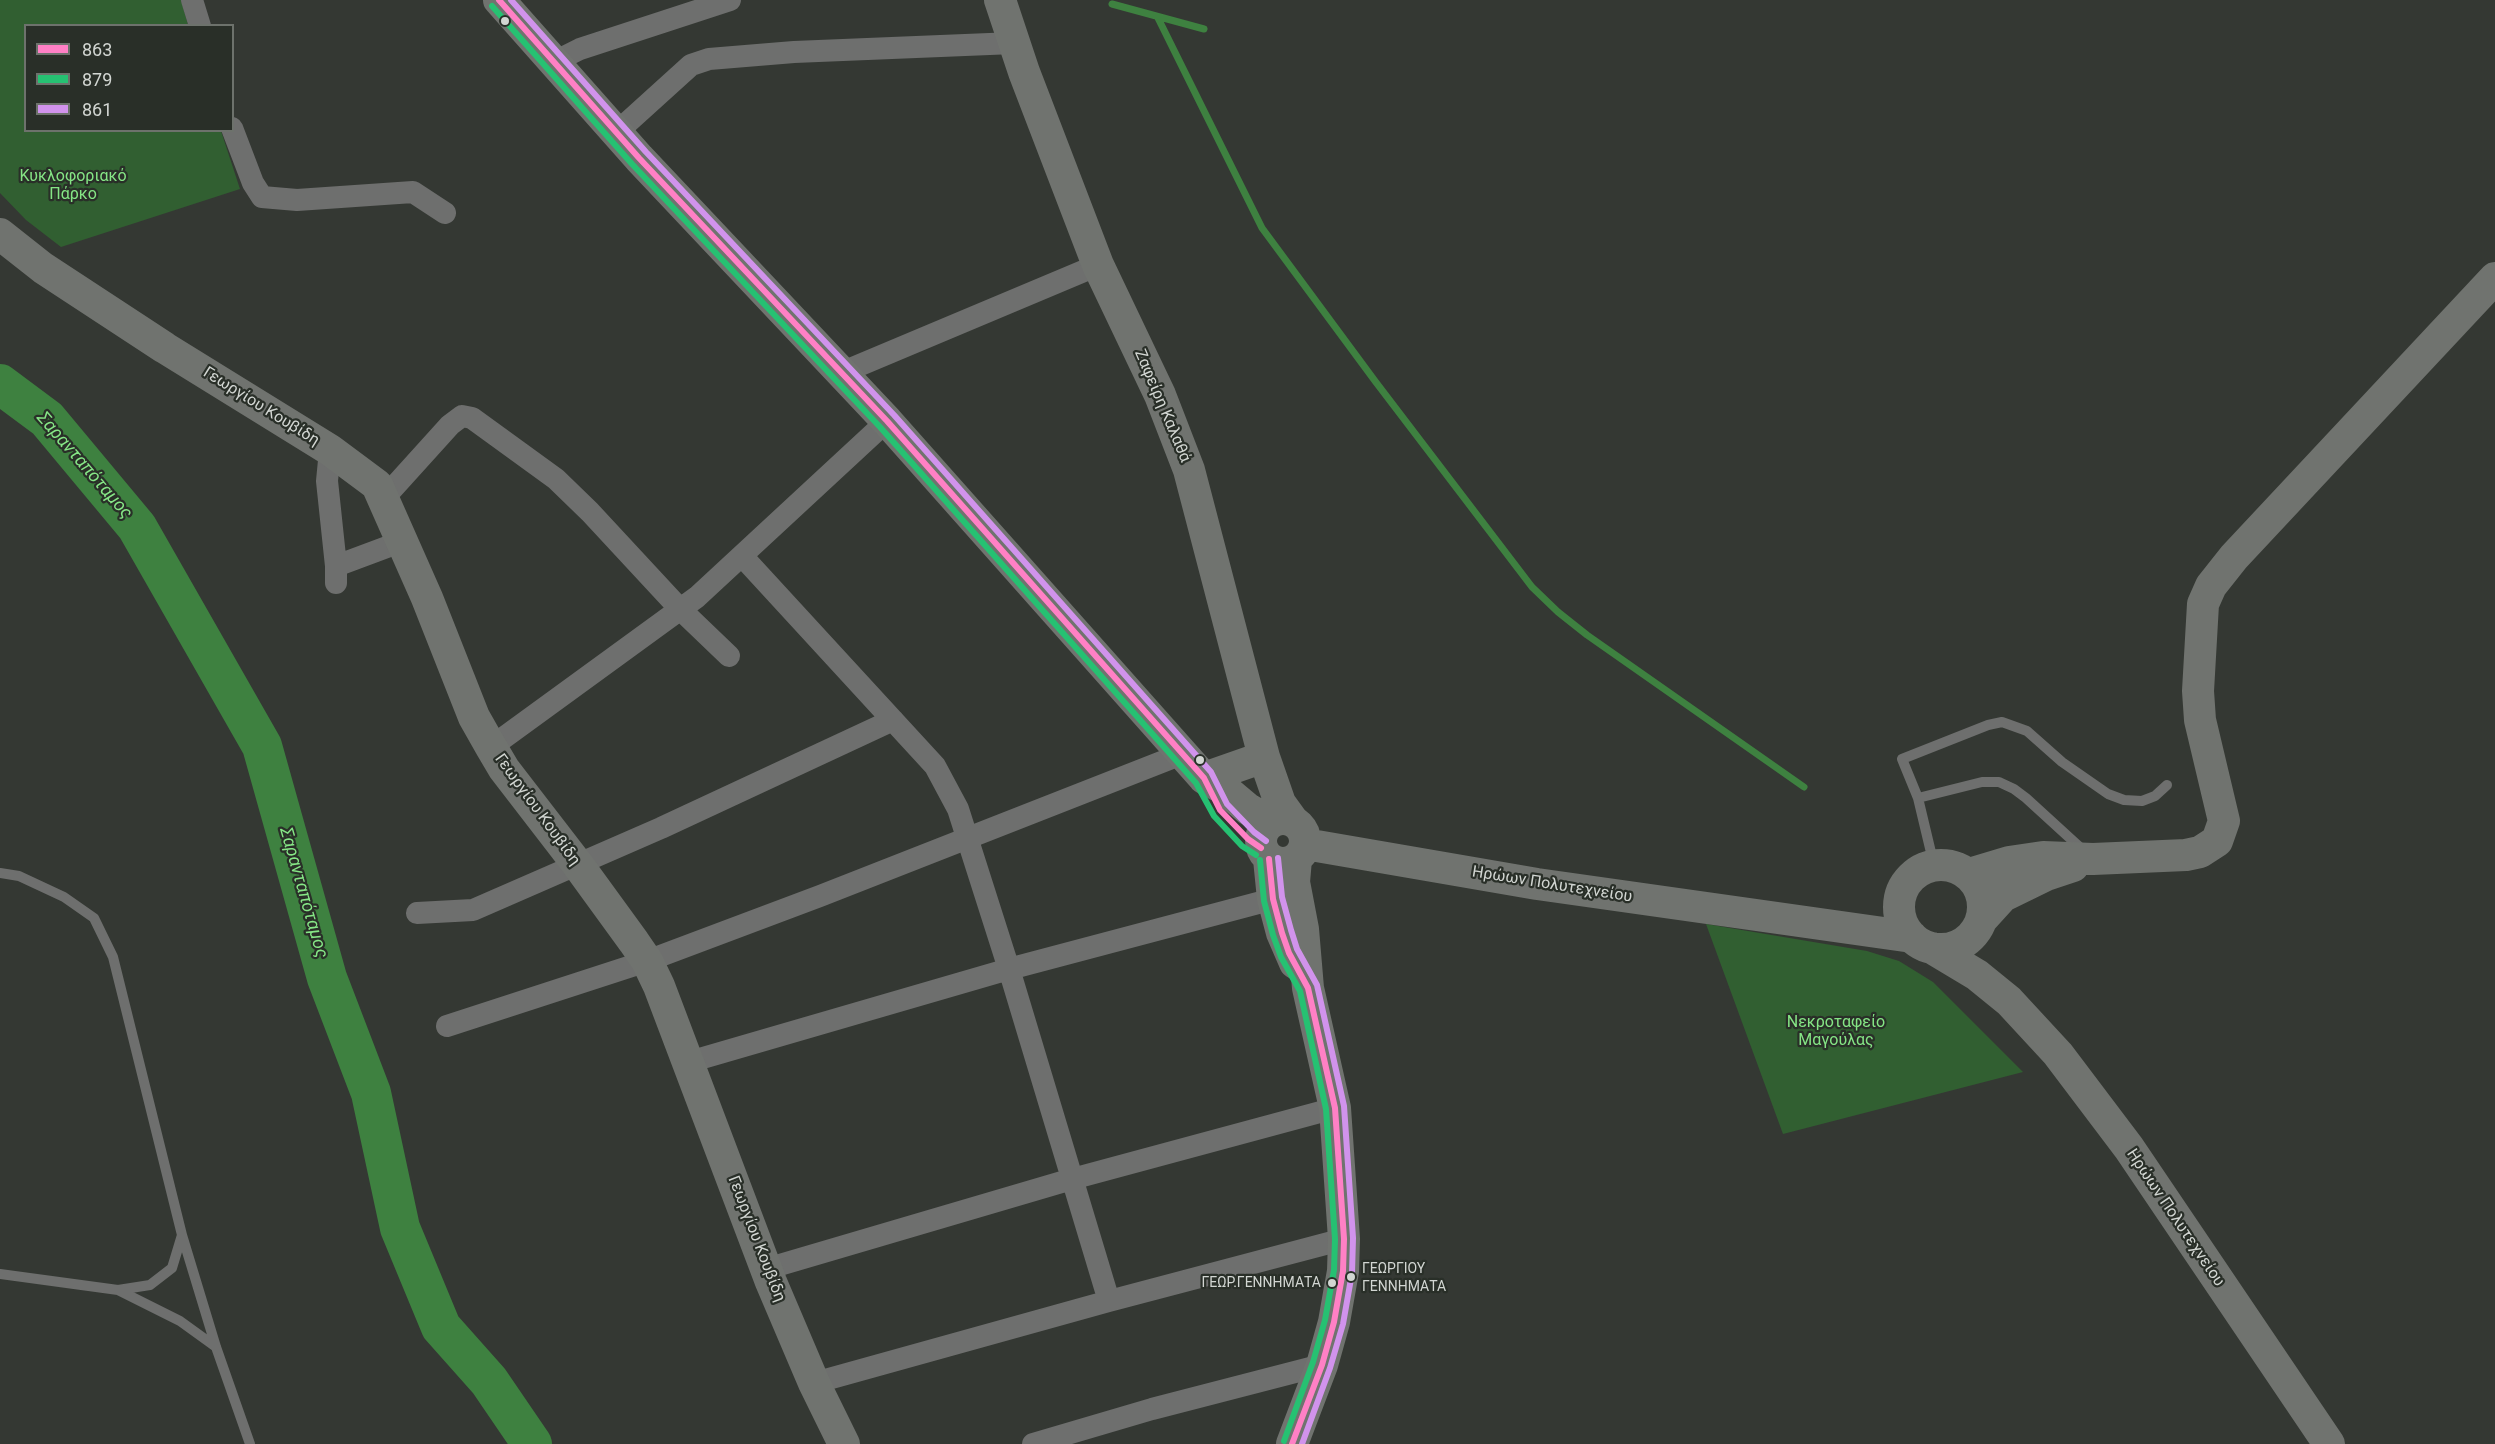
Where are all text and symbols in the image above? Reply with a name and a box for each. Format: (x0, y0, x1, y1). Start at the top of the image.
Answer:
unlabelled marker (499, 15, 511, 27)
legend (24, 24, 234, 132)
text: 863 (82, 39, 112, 60)
text: 879 (82, 69, 112, 90)
text: 861 (82, 99, 112, 120)
park label: Κυκλοφοριακό Πάρκο (19, 167, 127, 205)
street label: Ζαφείρη Καλαθά (1130, 347, 1194, 465)
street label: Γεωργίου Κουβίδη (199, 364, 323, 450)
water label: Σαρανταπόταμος (32, 408, 136, 524)
street label: Γεωργίου Κουβίδη (490, 750, 584, 870)
unlabelled marker (1194, 754, 1206, 766)
water label: Σαρανταπόταμος (274, 825, 332, 961)
street label: Ηρώων Πολυτεχνείου (1471, 863, 1633, 907)
park label: Νεκροταφείο Μαγούλας (1787, 1013, 1885, 1051)
street label: Ηρώων Πολυτεχνείου (2122, 1146, 2228, 1290)
street label: Γεωργίου Κουβίδη (723, 1173, 789, 1305)
place label: ΓΕΩΡΓΙΟΥ ΓΕΝΝΗΜΑΤΑ (1362, 1261, 1446, 1294)
marker: ΓΕΩΡΓΙΟΥ ΓΕΝΝΗΜΑΤΑ (1345, 1271, 1357, 1283)
place label: ΓΕΩΡ.ΓΕΝΝΗΜΑΤΑ (1202, 1275, 1321, 1291)
marker: ΓΕΩΡ.ΓΕΝΝΗΜΑΤΑ (1326, 1277, 1338, 1289)

